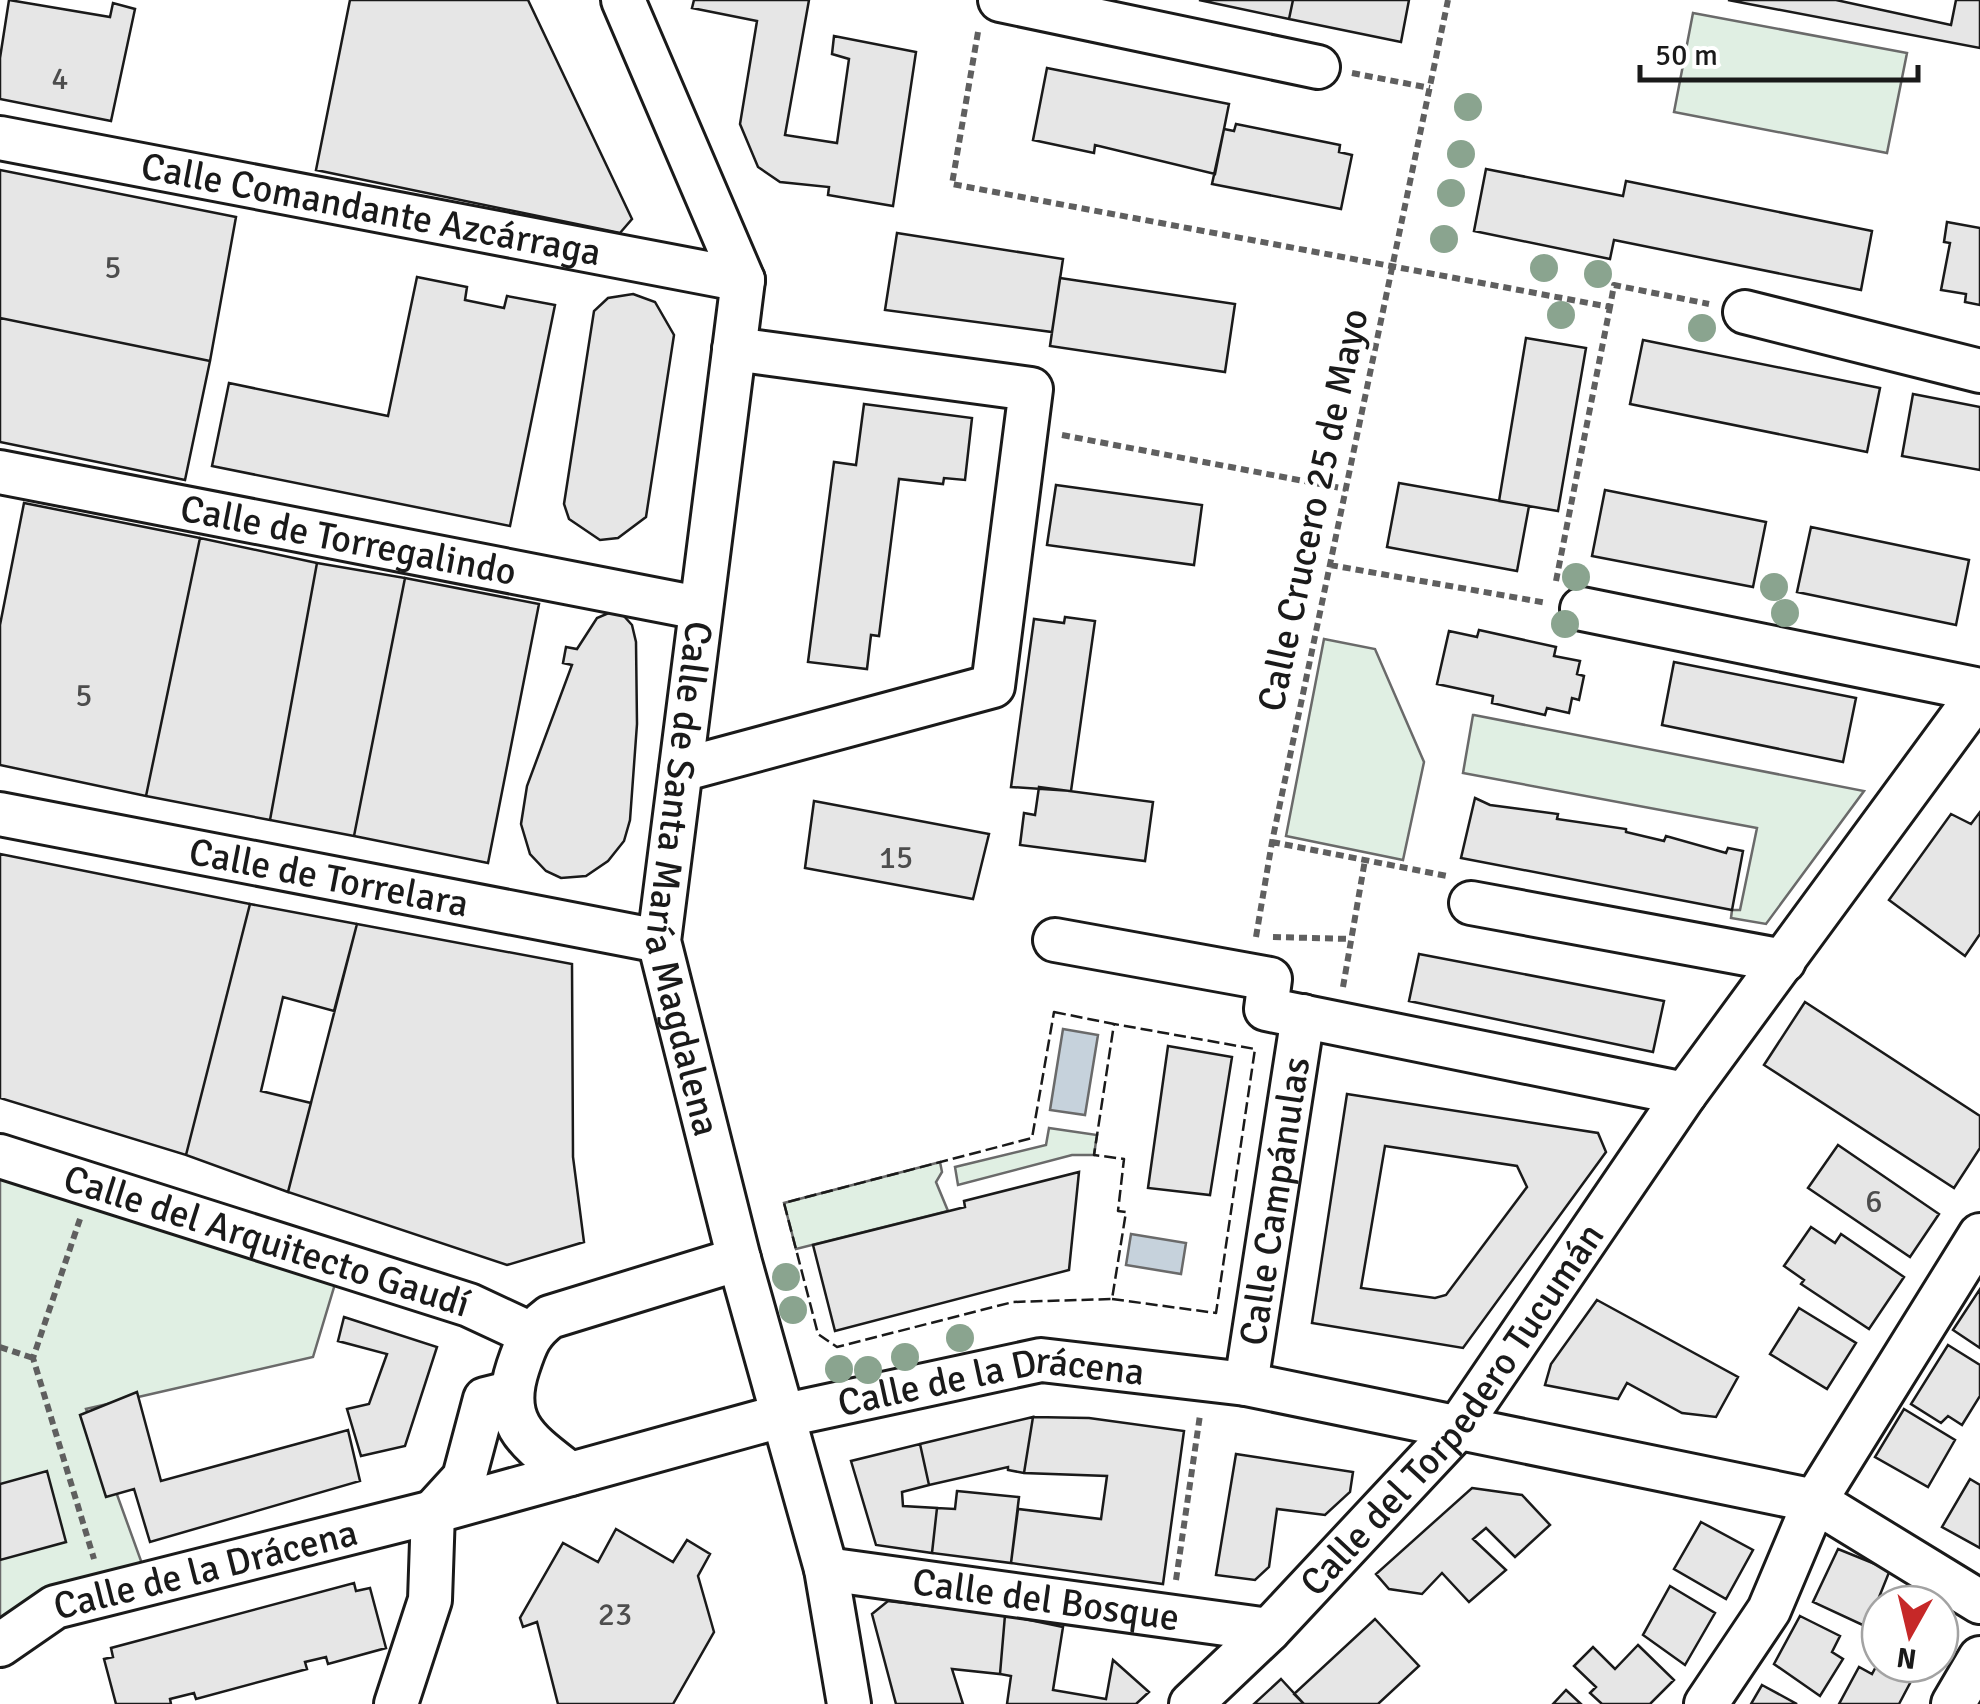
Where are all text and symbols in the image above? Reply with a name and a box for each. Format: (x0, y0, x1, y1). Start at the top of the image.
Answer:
scale bar (1640, 20, 1918, 82)
text: 50 m (1655, 37, 1718, 74)
house number: 4 (51, 59, 69, 98)
street label: Calle Comandante Azcárraga (137, 142, 605, 276)
house number: 5 (104, 248, 122, 287)
street label: Calle Crucero 25 de Mayo (1247, 305, 1379, 715)
street label: Calle de Torregalindo (176, 484, 520, 595)
street label: Calle de Santa María Magdalena (635, 619, 731, 1141)
house number: 5 (75, 676, 93, 715)
street label: Calle de Torrelara (185, 827, 473, 927)
house number: 15 (879, 838, 913, 877)
street label: Calle Campánulas (1229, 1054, 1320, 1349)
street label: Calle del Arquitecto Gaudí (58, 1154, 476, 1327)
house number: 6 (1865, 1182, 1883, 1221)
street label: Calle del Torpedero Tucumán (1290, 1214, 1614, 1606)
street label: Calle de la Drácena (833, 1336, 1147, 1427)
street label: Calle de la Drácena (49, 1508, 362, 1630)
street label: Calle del Bosque (910, 1558, 1182, 1641)
north arrow (1860, 1584, 1960, 1684)
house number: 23 (598, 1595, 632, 1634)
text: N (1895, 1640, 1919, 1676)

